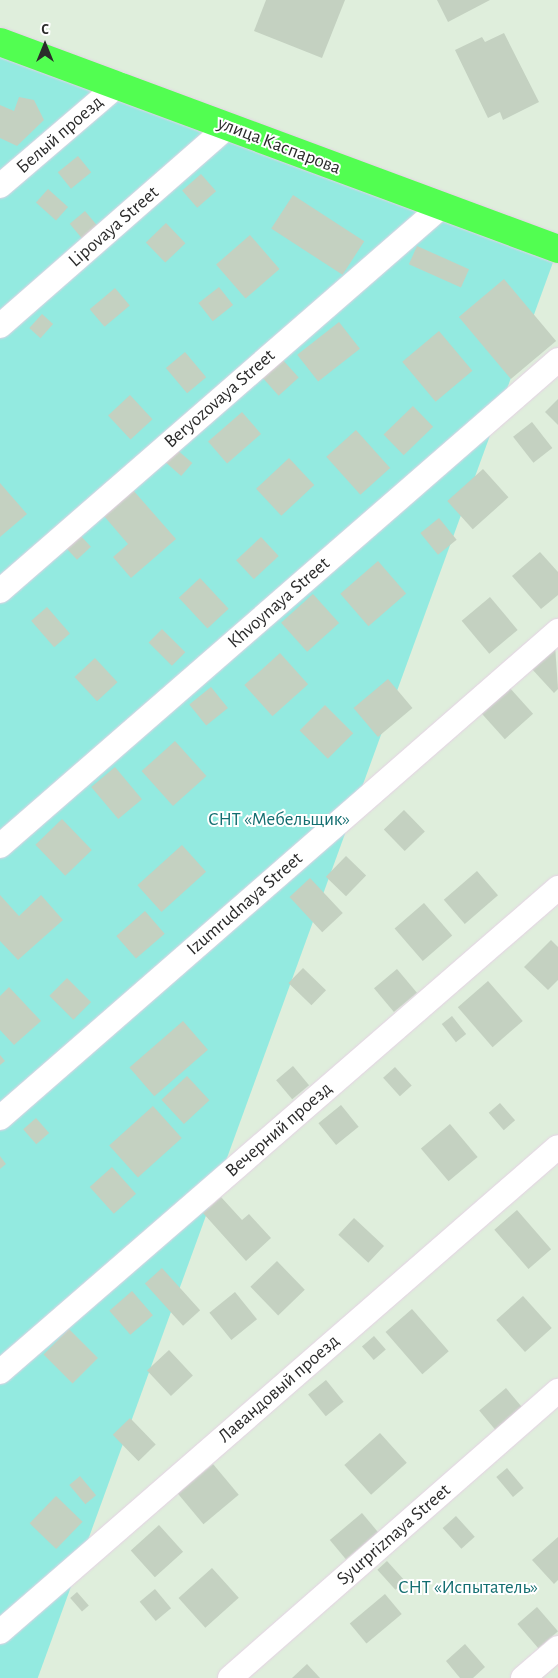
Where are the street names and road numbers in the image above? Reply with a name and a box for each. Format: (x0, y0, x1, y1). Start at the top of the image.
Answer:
street label: Белый проезд (12, 91, 108, 179)
street label: улица Каспарова (214, 112, 344, 180)
street label: Lipovaya Street (64, 182, 164, 272)
street label: Beryozovaya Street (160, 345, 280, 453)
street label: Khvoynaya Street (223, 553, 335, 653)
street label: Izumrudnaya Street (182, 848, 308, 960)
street label: Вечерний проезд (221, 1077, 337, 1183)
street label: Лавандовый проезд (214, 1330, 344, 1448)
street label: Syurpriznaya Street (332, 1479, 456, 1591)

